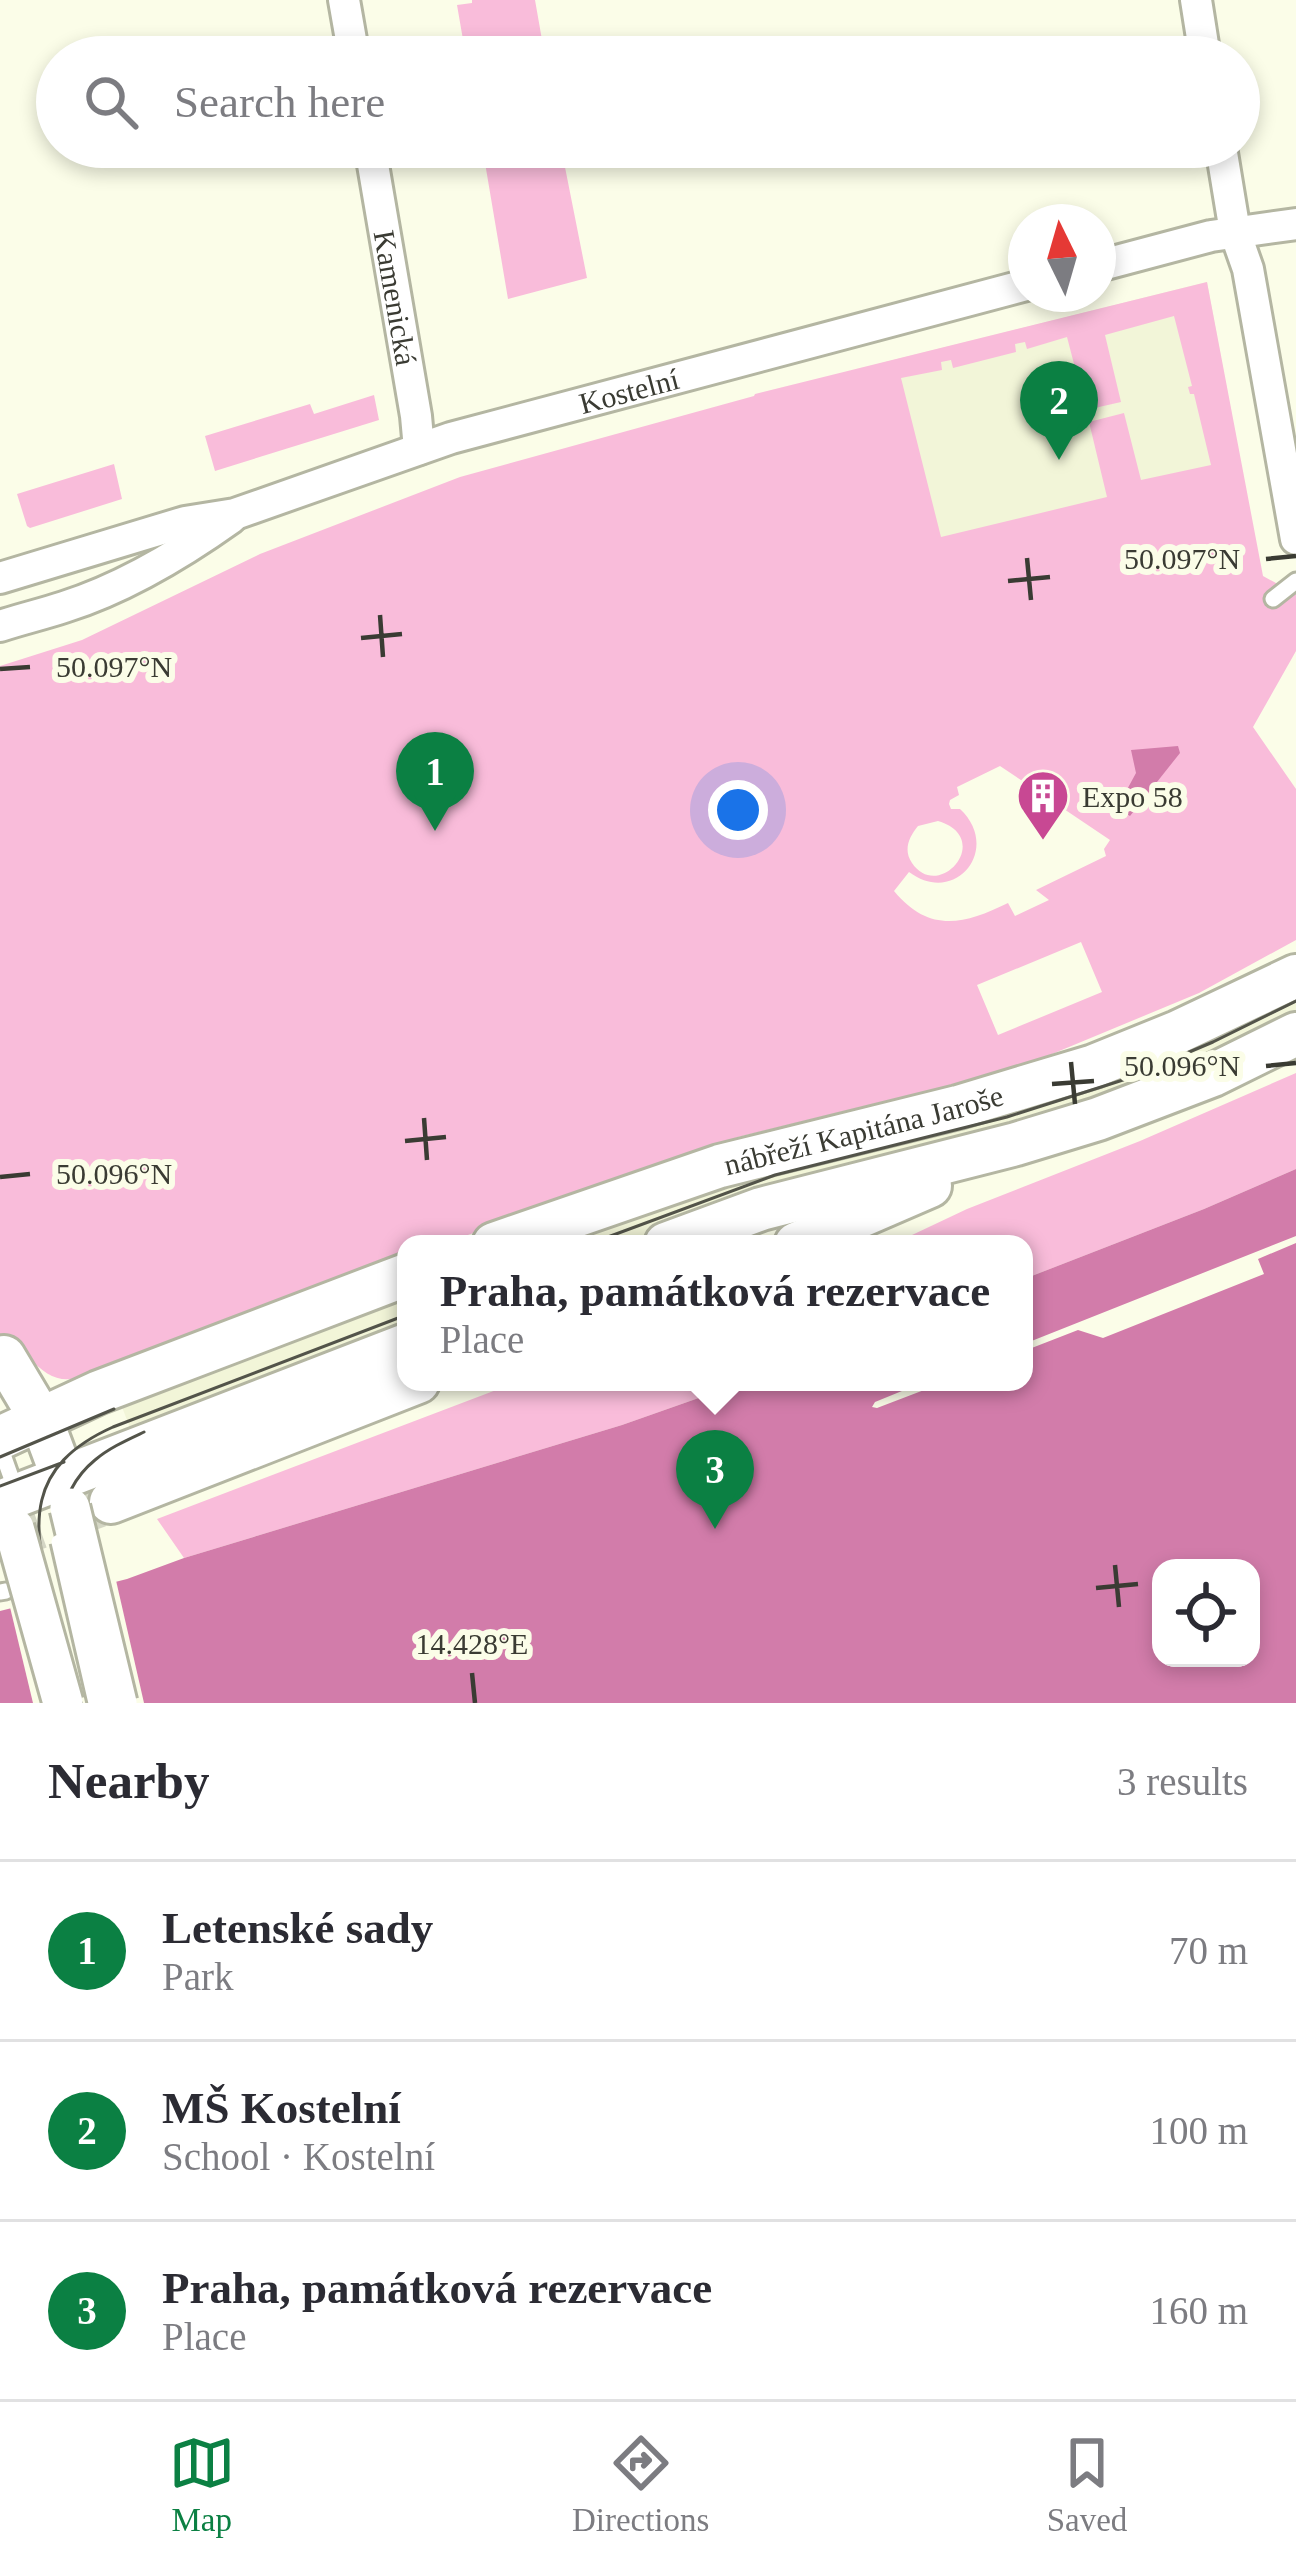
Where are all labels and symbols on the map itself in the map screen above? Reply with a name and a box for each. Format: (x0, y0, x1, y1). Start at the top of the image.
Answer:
north arrow (1008, 204, 1116, 312)
street label: Kamenická (368, 228, 424, 368)
street label: Kostelní (576, 361, 683, 420)
pin: 2 (1020, 361, 1098, 460)
text: 50.097°N (1124, 542, 1240, 575)
text: 50.097°N (56, 650, 172, 683)
pin: 1 (396, 732, 474, 831)
building icon: Expo 58 (1015, 768, 1071, 842)
your location (708, 780, 768, 840)
place label: Expo 58 (1082, 780, 1183, 813)
text: 50.096°N (1124, 1049, 1240, 1082)
street label: nábřeží Kapitána Jaroše (720, 1078, 1007, 1181)
text: 50.096°N (56, 1157, 172, 1190)
pin: 3 (676, 1430, 754, 1529)
text: 14.428°E (416, 1627, 528, 1660)

